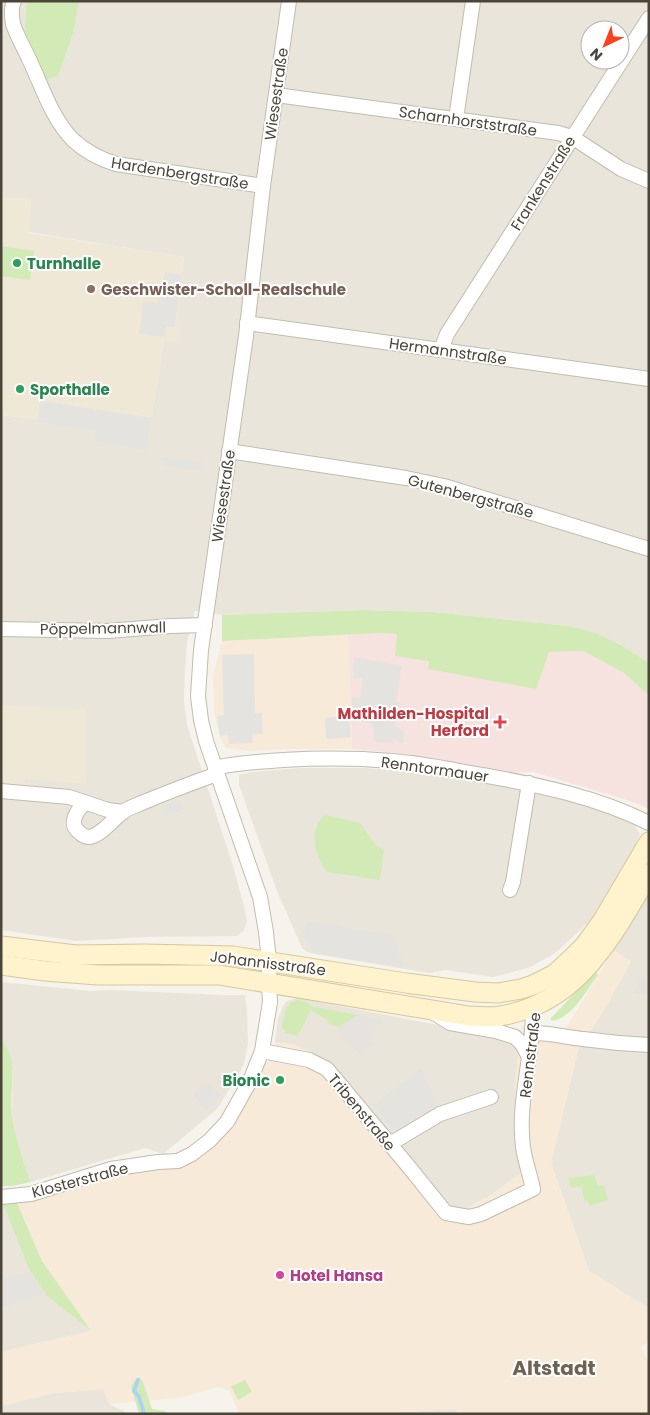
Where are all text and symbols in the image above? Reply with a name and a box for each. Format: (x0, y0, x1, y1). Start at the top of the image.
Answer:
north arrow (580, 20, 630, 70)
text: N (585, 44, 607, 65)
street label: Wiesestraße (259, 46, 293, 142)
street label: Scharnhorststraße (397, 101, 539, 141)
street label: Frankenstraße (505, 132, 581, 234)
street label: Hardenbergstraße (110, 152, 250, 194)
place label: Turnhalle (27, 253, 101, 274)
marker: Turnhalle (11, 257, 23, 269)
place label: Geschwister-Scholl-Realschule (101, 279, 346, 300)
marker: Geschwister-Scholl-Realschule (85, 283, 97, 295)
street label: Hermannstraße (388, 332, 508, 370)
place label: Sporthalle (30, 379, 110, 400)
marker: Sporthalle (14, 383, 26, 395)
street label: Wiesestraße (206, 448, 240, 544)
street label: Gutenbergstraße (406, 469, 536, 523)
street label: Pöppelmannwall (40, 616, 166, 640)
place label: Mathilden-Hospital Herford (338, 703, 489, 741)
marker: Mathilden-Hospital Herford (493, 715, 507, 729)
street label: Renntormauer (380, 751, 491, 787)
street label: Johannisstraße (209, 945, 327, 981)
street label: Rennstraße (514, 1011, 546, 1099)
street label: Tribenstraße (323, 1069, 401, 1155)
place label: Bionic (223, 1070, 270, 1091)
marker: Bionic (274, 1074, 286, 1086)
street label: Klosterstraße (29, 1157, 131, 1203)
place label: Hotel Hansa (290, 1265, 383, 1286)
marker: Hotel Hansa (274, 1269, 286, 1281)
district label: Altstadt (512, 1354, 596, 1382)

